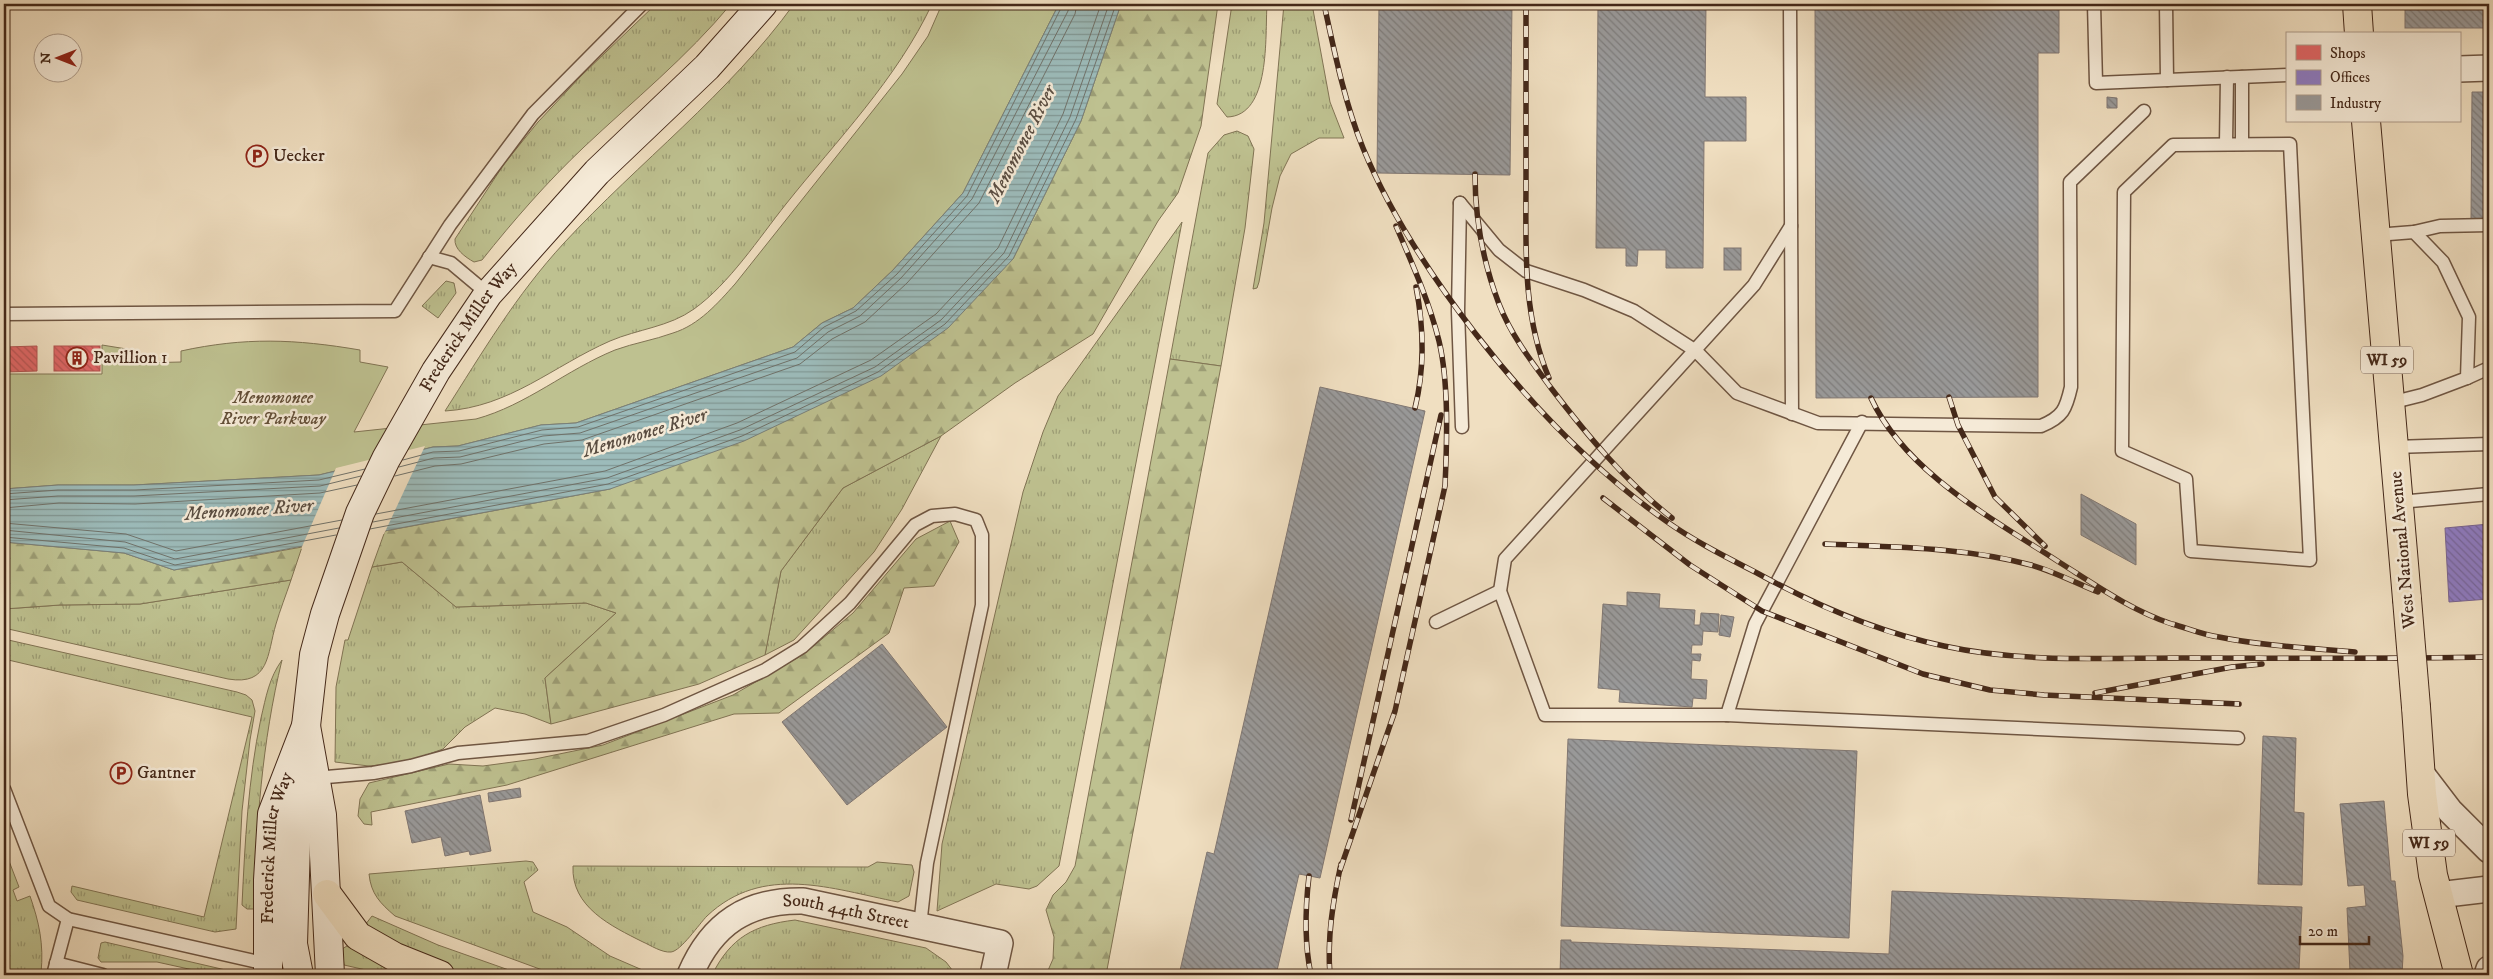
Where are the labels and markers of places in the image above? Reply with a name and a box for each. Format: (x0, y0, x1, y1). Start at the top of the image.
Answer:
parking icon: Uecker (245, 144, 269, 168)
place label: Uecker (273, 145, 325, 167)
building icon: Pavillion 1 (65, 346, 89, 370)
place label: Pavillion 1 (93, 347, 168, 369)
parking icon: Gantner (109, 761, 133, 785)
place label: Gantner (137, 762, 196, 784)

